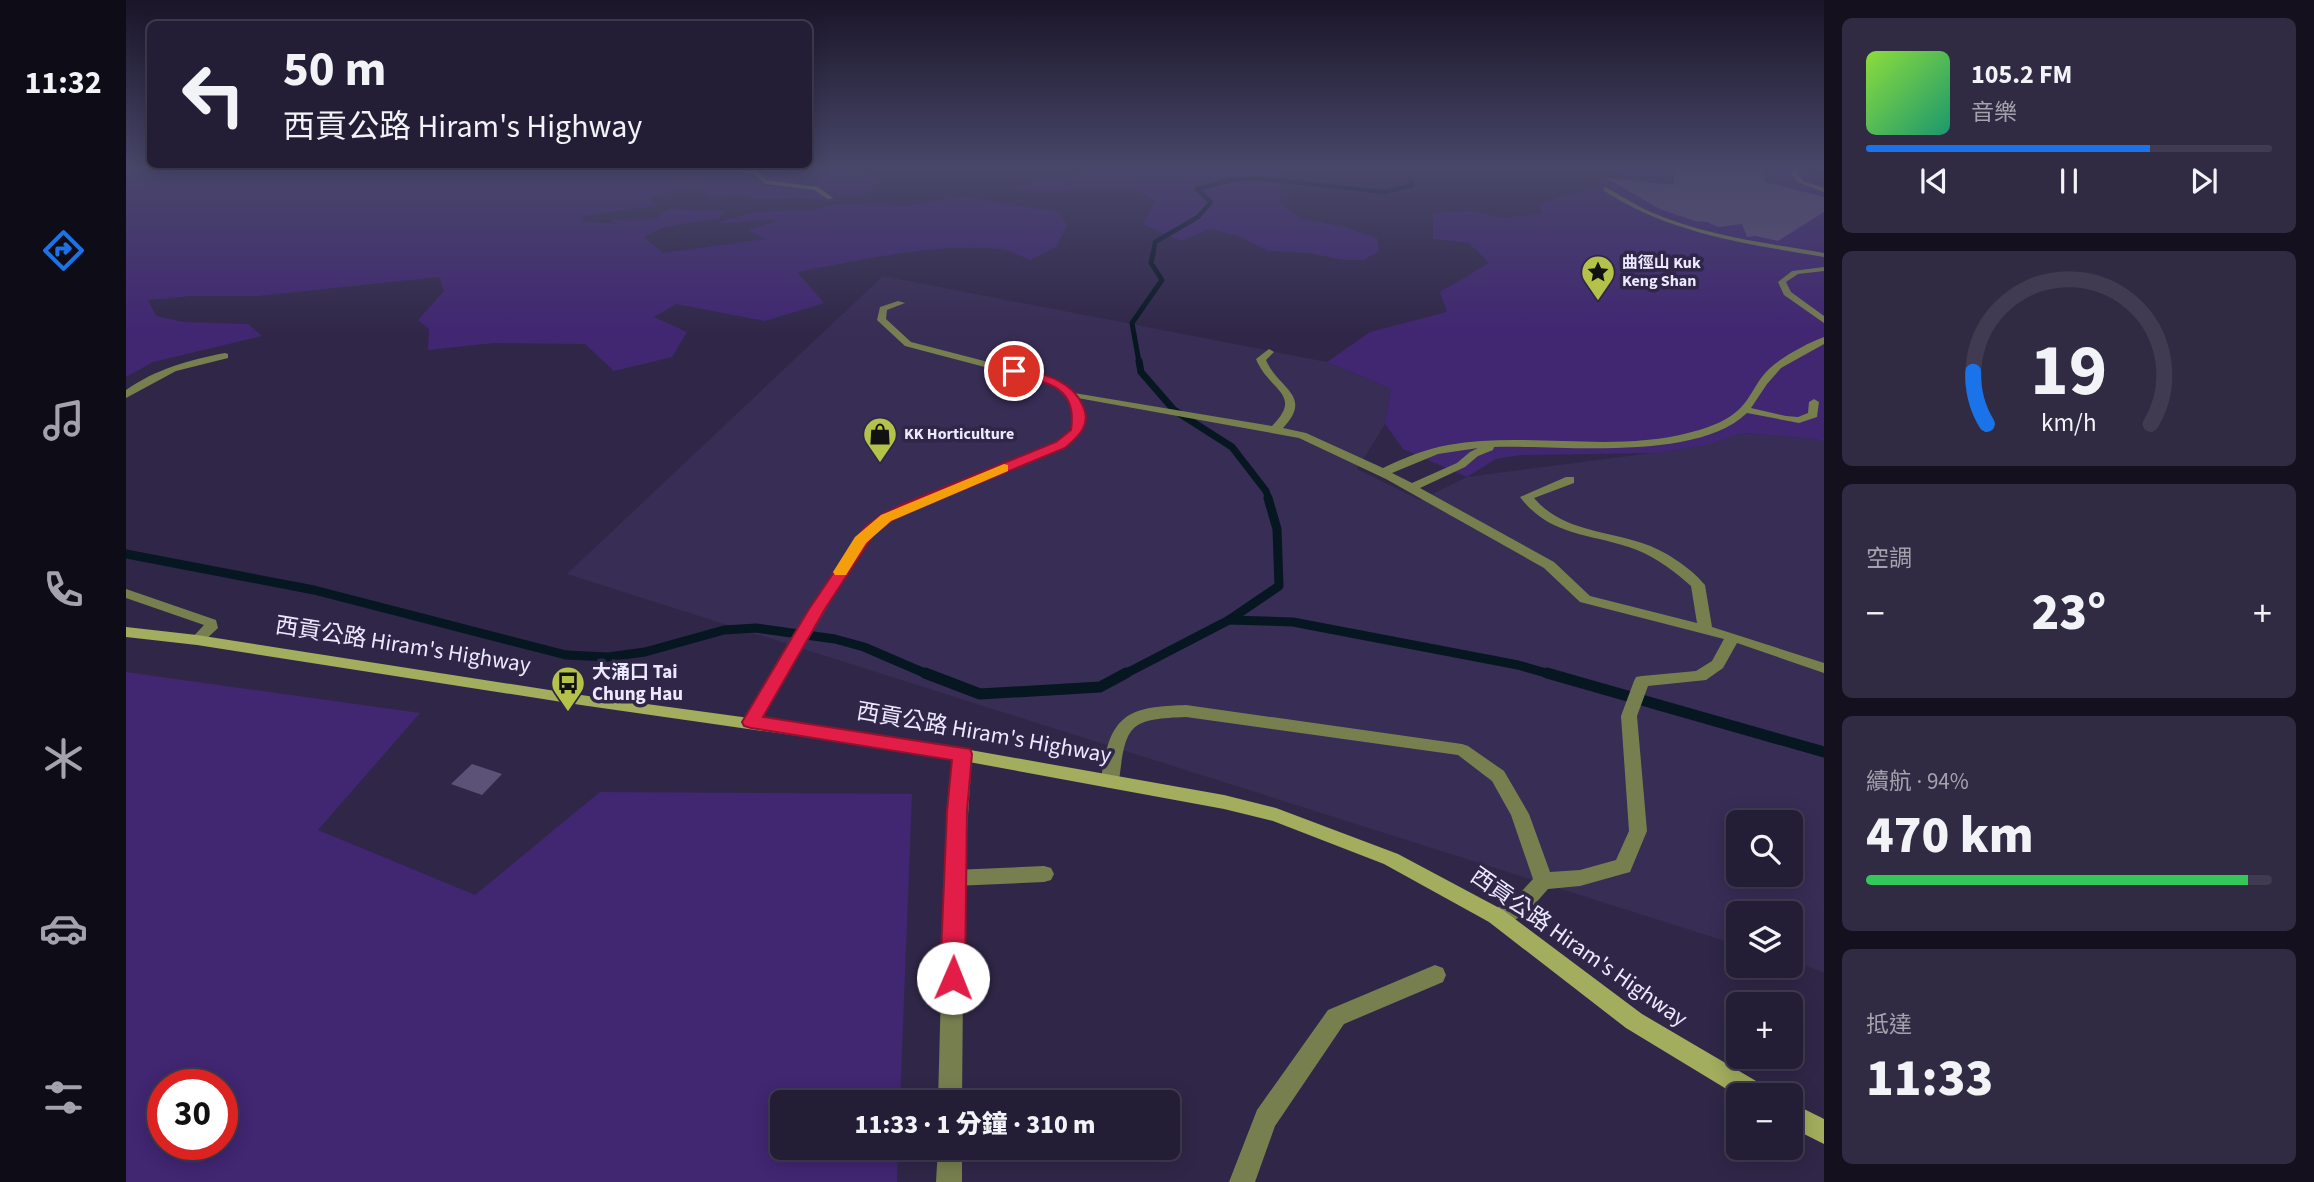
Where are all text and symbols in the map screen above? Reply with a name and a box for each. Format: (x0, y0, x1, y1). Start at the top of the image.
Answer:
text: 50 m (283, 35, 387, 105)
icon: left (168, 49, 259, 140)
text: 105.2 FM (1971, 56, 2072, 93)
text: 11:32 (24, 60, 102, 106)
text: 音樂 (1971, 96, 2017, 129)
text: 西貢公路 Hiram's Highway (283, 104, 642, 150)
icon: previous (1915, 162, 1953, 200)
icon: pause (2050, 162, 2088, 200)
icon: next (2185, 162, 2223, 200)
icon: directions (39, 226, 88, 275)
place label: 曲徑山 Kuk Keng Shan (1622, 252, 1701, 292)
place icon: 曲徑山 Kuk Keng Shan (1579, 253, 1617, 302)
text: 19 (2031, 320, 2107, 424)
pin (984, 341, 1044, 401)
icon: arrive (995, 352, 1033, 390)
icon: music (39, 396, 88, 445)
text: km/h (2041, 405, 2097, 441)
shop icon: KK Horticulture (861, 415, 899, 464)
place label: KK Horticulture (904, 423, 1014, 445)
text: 空調 (1866, 542, 1912, 575)
icon: phone (39, 565, 88, 614)
text: 23° (2032, 576, 2106, 650)
text: − (1866, 587, 1885, 641)
text: + (2253, 587, 2272, 641)
street label: 西貢公路 Hiram's Highway (273, 609, 533, 682)
place label: 大涌口 Tai Chung Hau (592, 659, 683, 708)
bus stop icon: 大涌口 Tai Chung Hau (549, 664, 587, 713)
street label: 西貢公路 Hiram's Highway (854, 694, 1114, 772)
icon: climate (39, 734, 88, 783)
text: 續航 · 94% (1866, 765, 1969, 798)
text: 470 km (1866, 799, 2034, 873)
map controls (1726, 810, 1803, 1160)
button: search (1726, 810, 1803, 887)
street label: 西貢公路 Hiram's Highway (1464, 859, 1694, 1035)
button: layers (1726, 901, 1803, 978)
icon: car (39, 904, 88, 953)
position arrow (916, 941, 990, 1015)
button: + (1726, 992, 1803, 1069)
text: 抵達 (1866, 1008, 1912, 1041)
text: 11:33 (1866, 1042, 1993, 1116)
speed limit sign: 30 (147, 1069, 238, 1160)
icon: filters (39, 1073, 88, 1122)
button: − (1726, 1083, 1803, 1160)
text: 11:33 · 1 分鐘 · 310 m (855, 1106, 1095, 1143)

